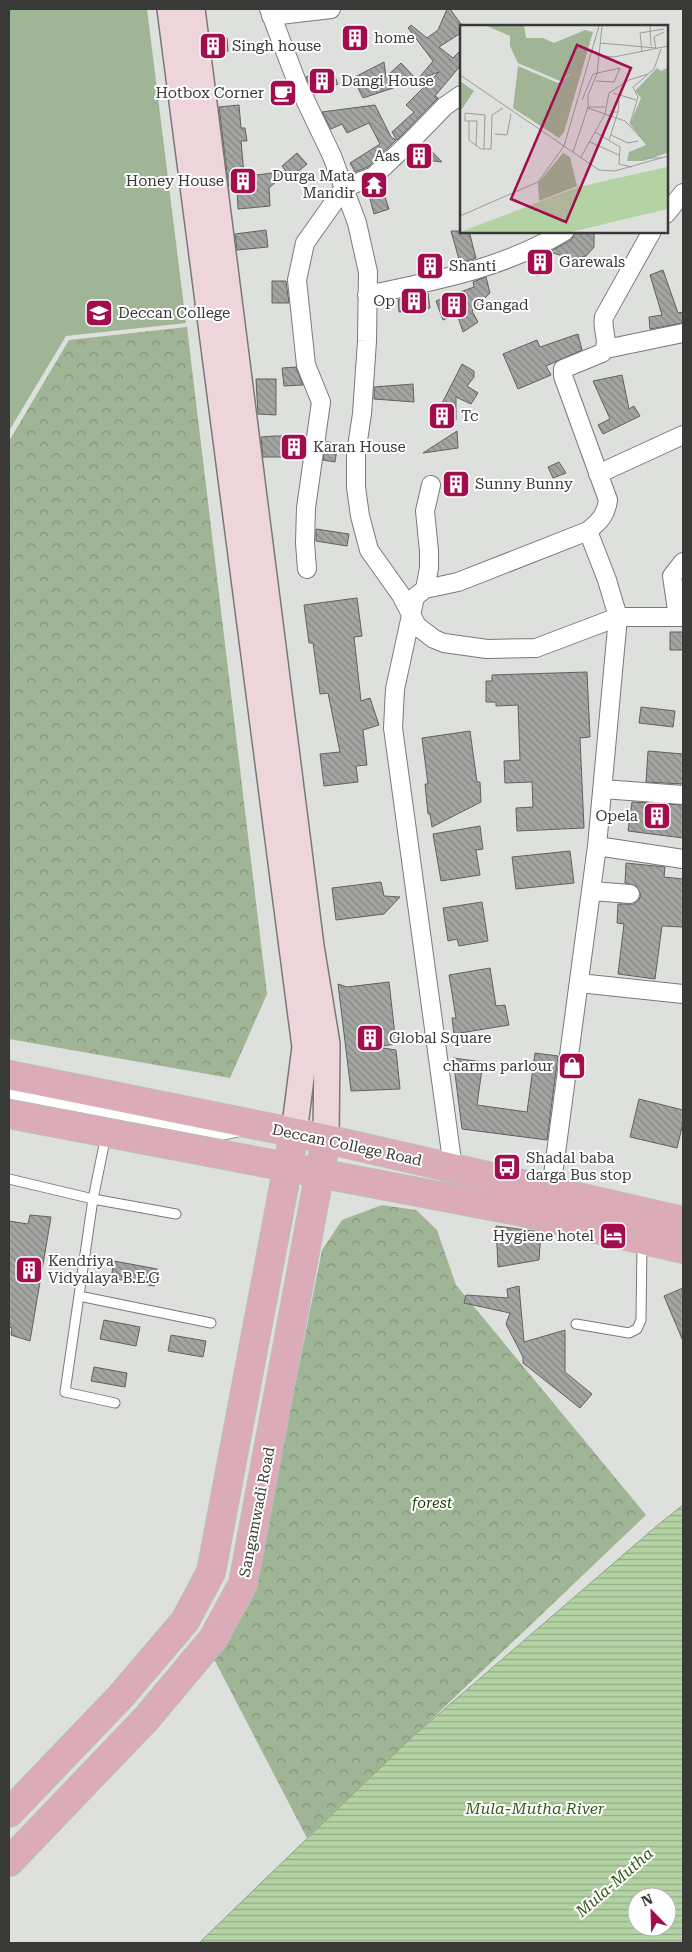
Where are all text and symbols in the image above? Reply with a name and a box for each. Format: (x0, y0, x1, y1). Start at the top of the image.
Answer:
building icon: home (340, 23, 370, 53)
inset map (460, 25, 667, 232)
place label: home (374, 29, 415, 47)
building icon: Singh house (198, 31, 228, 61)
place label: Singh house (232, 37, 321, 55)
building icon: Dangi House (307, 66, 337, 96)
place label: Dangi House (341, 72, 434, 90)
cafe icon: Hotbox Corner (268, 78, 298, 108)
place label: Hotbox Corner (155, 84, 264, 102)
building icon: Aas (404, 141, 434, 171)
place label: Aas (374, 147, 400, 165)
building icon: Honey House (228, 166, 258, 196)
place label: Durga Mata Mandir (272, 167, 355, 202)
temple icon: Durga Mata Mandir (359, 170, 389, 200)
place label: Honey House (126, 172, 224, 190)
building icon: Garewals (525, 247, 555, 277)
building icon: Shanti (415, 251, 445, 281)
place label: Garewals (559, 253, 625, 271)
place label: Shanti (449, 257, 496, 275)
building icon: Op (399, 286, 429, 316)
building icon: Gangad (439, 290, 469, 320)
place label: Op (373, 292, 395, 310)
place label: Gangad (473, 296, 529, 314)
school or university icon: Deccan College (84, 298, 114, 328)
place label: Deccan College (118, 304, 230, 322)
building icon: Tc (427, 401, 457, 431)
place label: Tc (461, 407, 478, 425)
building icon: Karan House (279, 432, 309, 462)
place label: Karan House (313, 438, 406, 456)
building icon: Sunny Bunny (441, 469, 471, 499)
place label: Sunny Bunny (475, 475, 573, 493)
building icon: Opela (642, 801, 672, 831)
place label: Opela (595, 807, 638, 825)
building icon: Global Square (355, 1023, 385, 1053)
place label: Global Square (389, 1029, 491, 1047)
shop icon: charms parlour (557, 1051, 587, 1081)
place label: charms parlour (443, 1057, 553, 1075)
street label: Deccan College Road (270, 1120, 424, 1170)
place label: Shadal baba darga Bus stop (526, 1149, 632, 1184)
bus stop icon: Shadal baba darga Bus stop (492, 1152, 522, 1182)
hotel icon: Hygiene hotel (598, 1221, 628, 1251)
place label: Hygiene hotel (493, 1227, 594, 1245)
place label: Kendriya Vidyalaya B.E.G (48, 1252, 160, 1287)
building icon: Kendriya Vidyalaya B.E.G (14, 1255, 44, 1285)
street label: Sangamwadi Road (236, 1445, 279, 1579)
park label: forest (412, 1494, 453, 1512)
water label: Mula-Mutha River (465, 1799, 605, 1818)
water label: Mula-Mutha (571, 1843, 657, 1922)
north arrow (627, 1887, 677, 1937)
text: N (639, 1890, 655, 1910)

